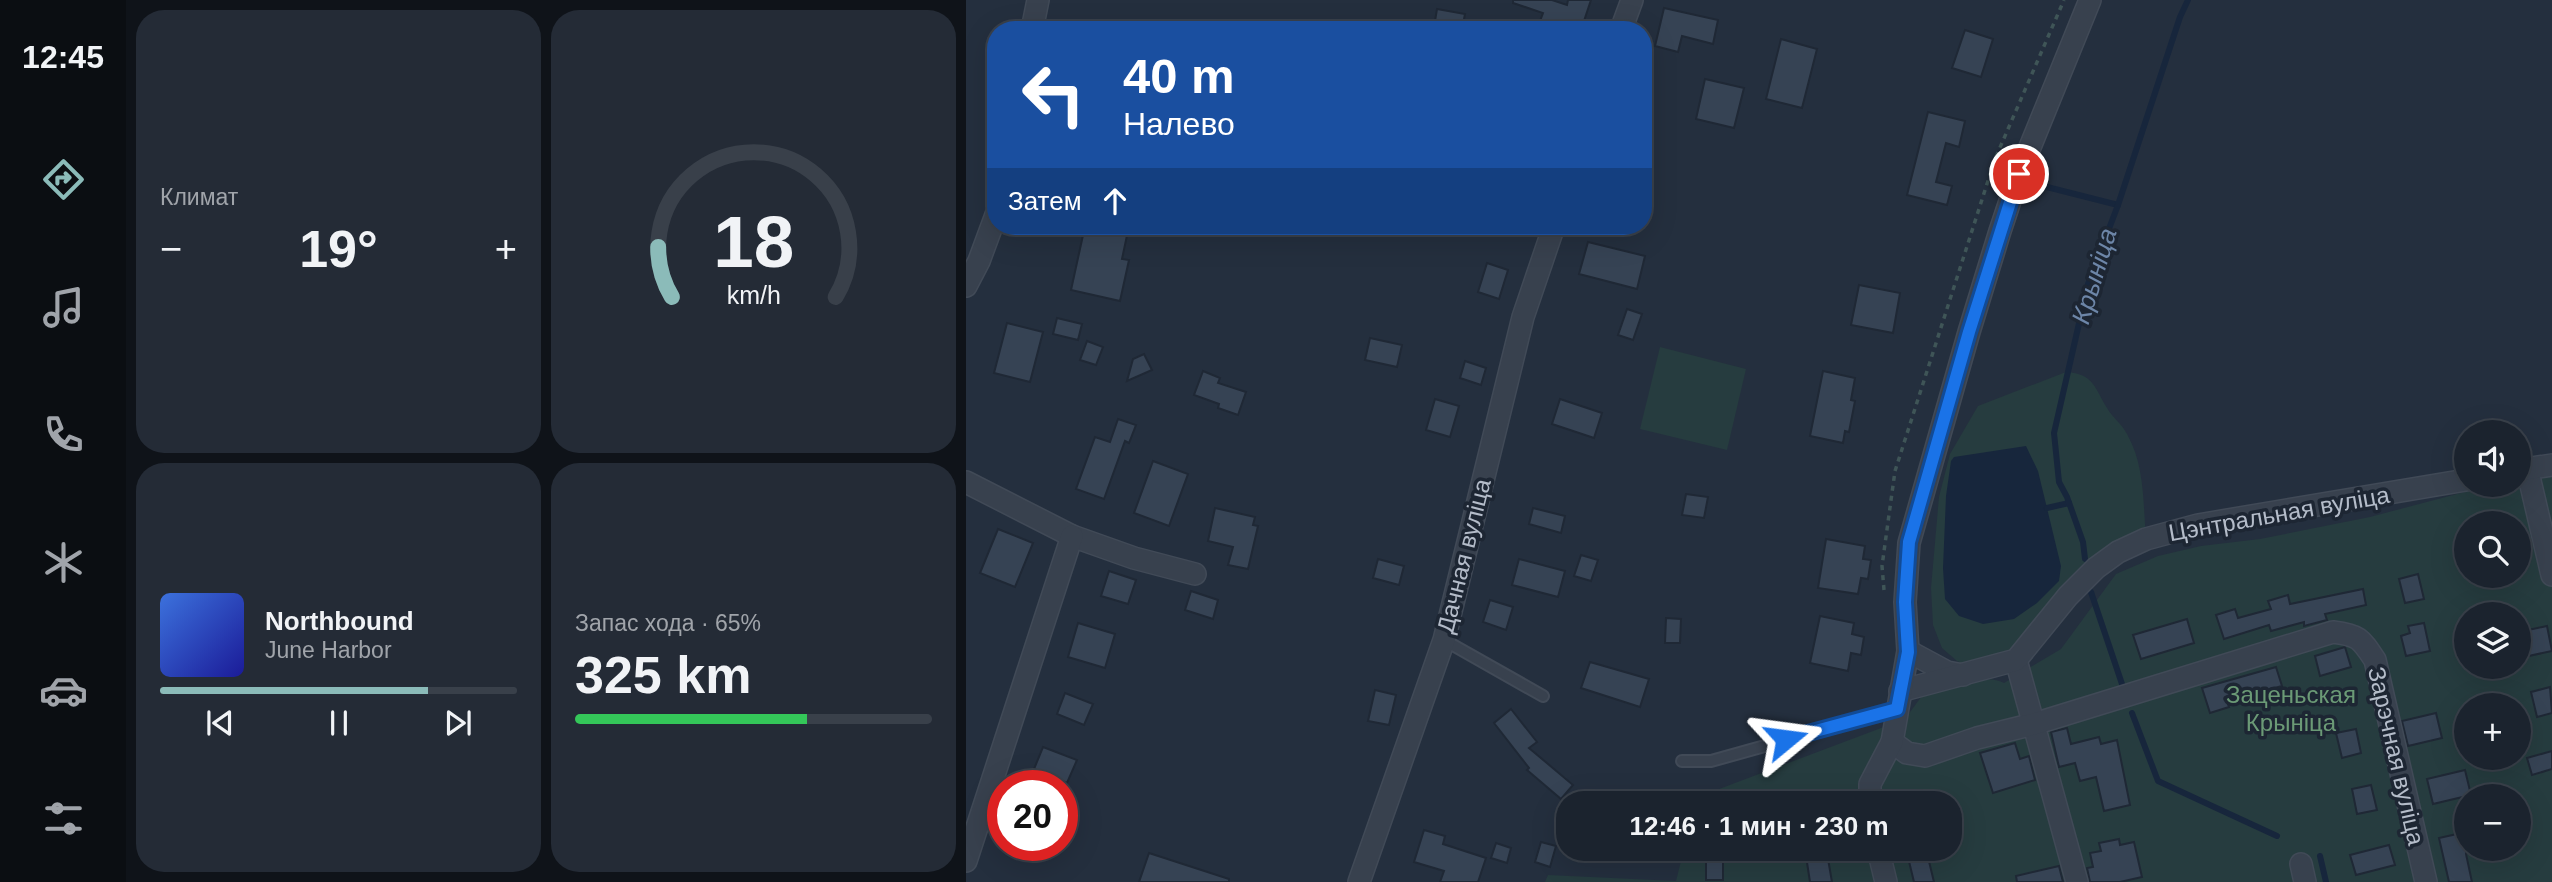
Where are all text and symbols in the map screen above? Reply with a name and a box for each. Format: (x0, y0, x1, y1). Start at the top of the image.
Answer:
text: 12:45 (22, 39, 104, 75)
icon: left (1008, 49, 1099, 140)
text: 40 m (1123, 49, 1235, 103)
text: Налево (1123, 106, 1235, 142)
pin (1989, 144, 2049, 204)
icon: directions (39, 155, 88, 204)
icon: arrive (2000, 155, 2038, 193)
icon: ahead (1096, 182, 1134, 220)
text: Климат (160, 184, 238, 210)
text: Затем (1008, 186, 1082, 216)
text: 18 (713, 202, 794, 283)
text: 19° (299, 220, 378, 278)
water label: Крыніца (2065, 224, 2123, 328)
text: − (160, 228, 182, 270)
text: + (495, 228, 517, 270)
text: km/h (726, 281, 781, 309)
icon: music (39, 283, 88, 332)
icon: phone (39, 410, 88, 459)
map controls (2454, 420, 2531, 861)
button: sound (2454, 420, 2531, 497)
street label: Дачная вуліца (1431, 475, 1496, 636)
street label: Цэнтральная вуліца (2166, 481, 2392, 546)
button: search (2454, 511, 2531, 588)
icon: climate (39, 538, 88, 587)
button: layers (2454, 602, 2531, 679)
text: Northbound (265, 606, 414, 636)
text: Запас хода · 65% (575, 610, 761, 636)
text: June Harbor (265, 637, 392, 663)
text: 325 km (575, 646, 751, 704)
street label: Зарэчная вуліца (2363, 664, 2430, 848)
icon: car (39, 666, 88, 715)
park label: Заценьская Крыніца (2226, 681, 2356, 736)
button: + (2454, 693, 2531, 770)
position arrow (1749, 702, 1823, 776)
icon: previous (201, 704, 239, 742)
icon: pause (320, 704, 358, 742)
icon: next (439, 704, 477, 742)
speed limit sign: 20 (987, 770, 1078, 861)
button: − (2454, 784, 2531, 861)
icon: filters (39, 794, 88, 843)
text: 12:46 · 1 мин · 230 m (1629, 811, 1889, 841)

